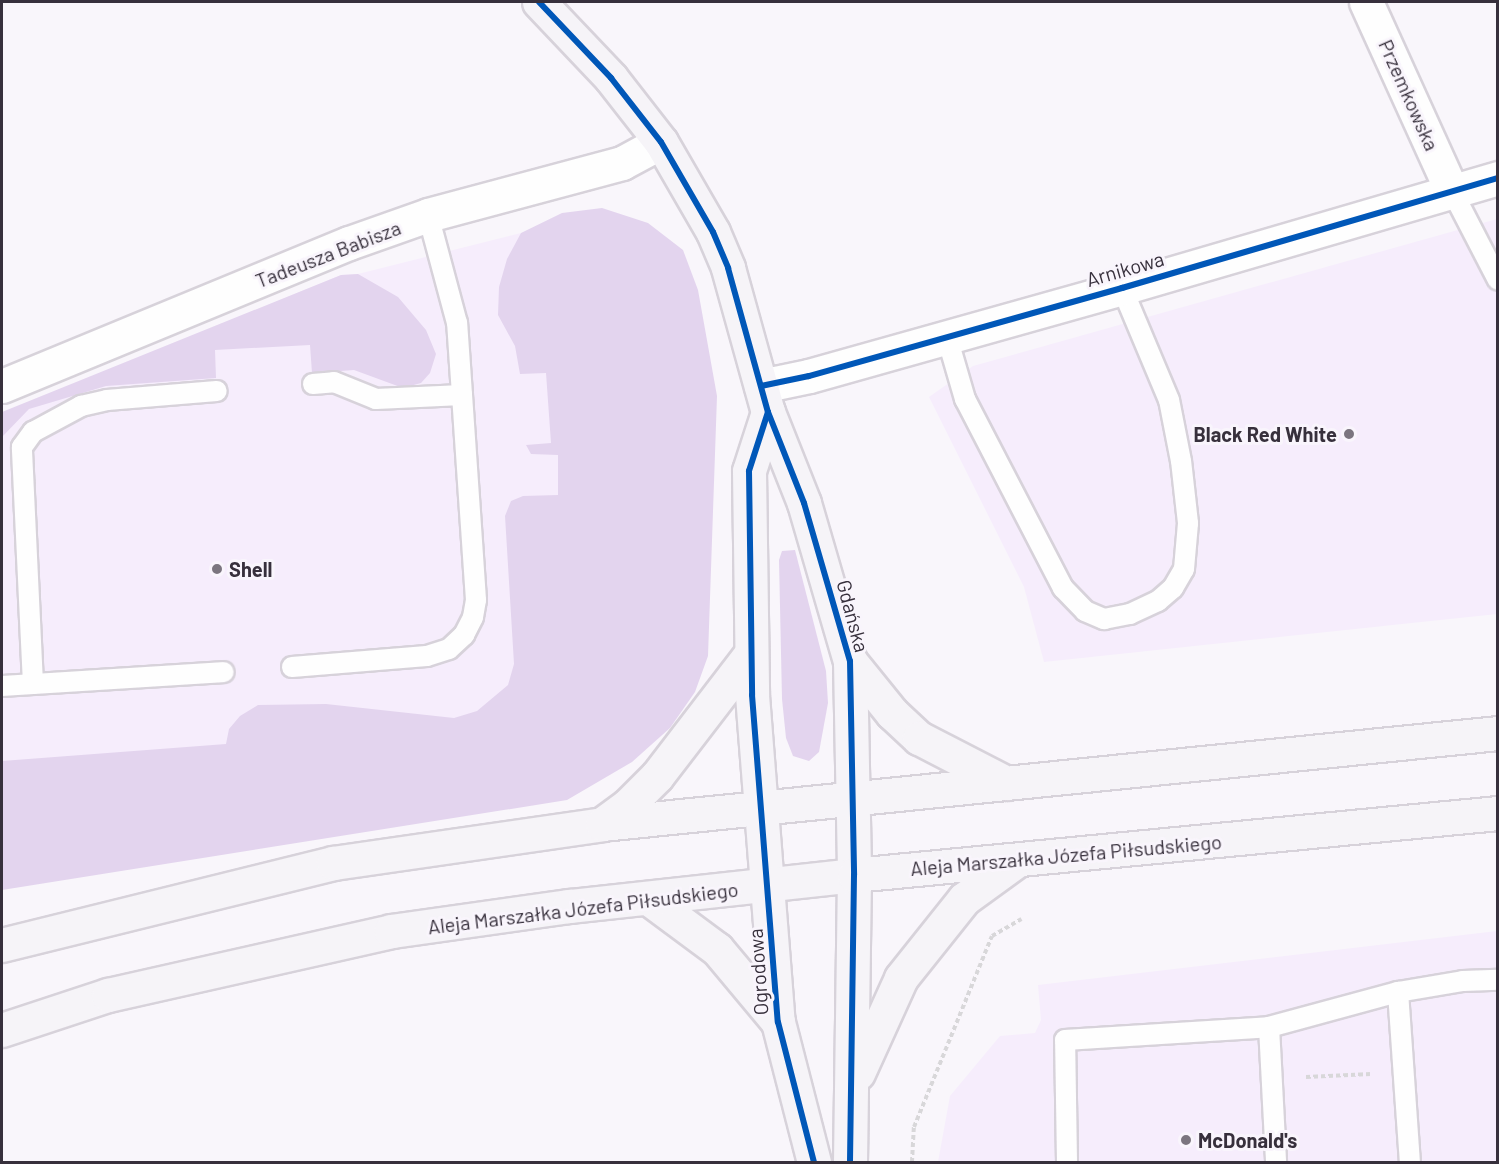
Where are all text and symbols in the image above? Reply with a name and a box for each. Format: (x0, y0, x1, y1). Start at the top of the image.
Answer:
street label: Przemkowska (1374, 36, 1444, 154)
street label: Tadeusza Babisza (252, 215, 404, 293)
street label: Arnikowa (1083, 246, 1167, 292)
place label: Black Red White (1193, 422, 1337, 446)
marker: Black Red White (1342, 427, 1356, 441)
place label: Shell (229, 557, 272, 581)
marker: Shell (210, 562, 224, 576)
street label: Gdańska (832, 577, 874, 655)
street label: Aleja Marszałka Józefa Piłsudskiego (909, 829, 1223, 881)
street label: Aleja Marszałka Józefa Piłsudskiego (426, 877, 740, 939)
street label: Ogrodowa (743, 928, 773, 1016)
place label: McDonald's (1198, 1128, 1297, 1152)
marker: McDonald's (1179, 1133, 1193, 1147)

